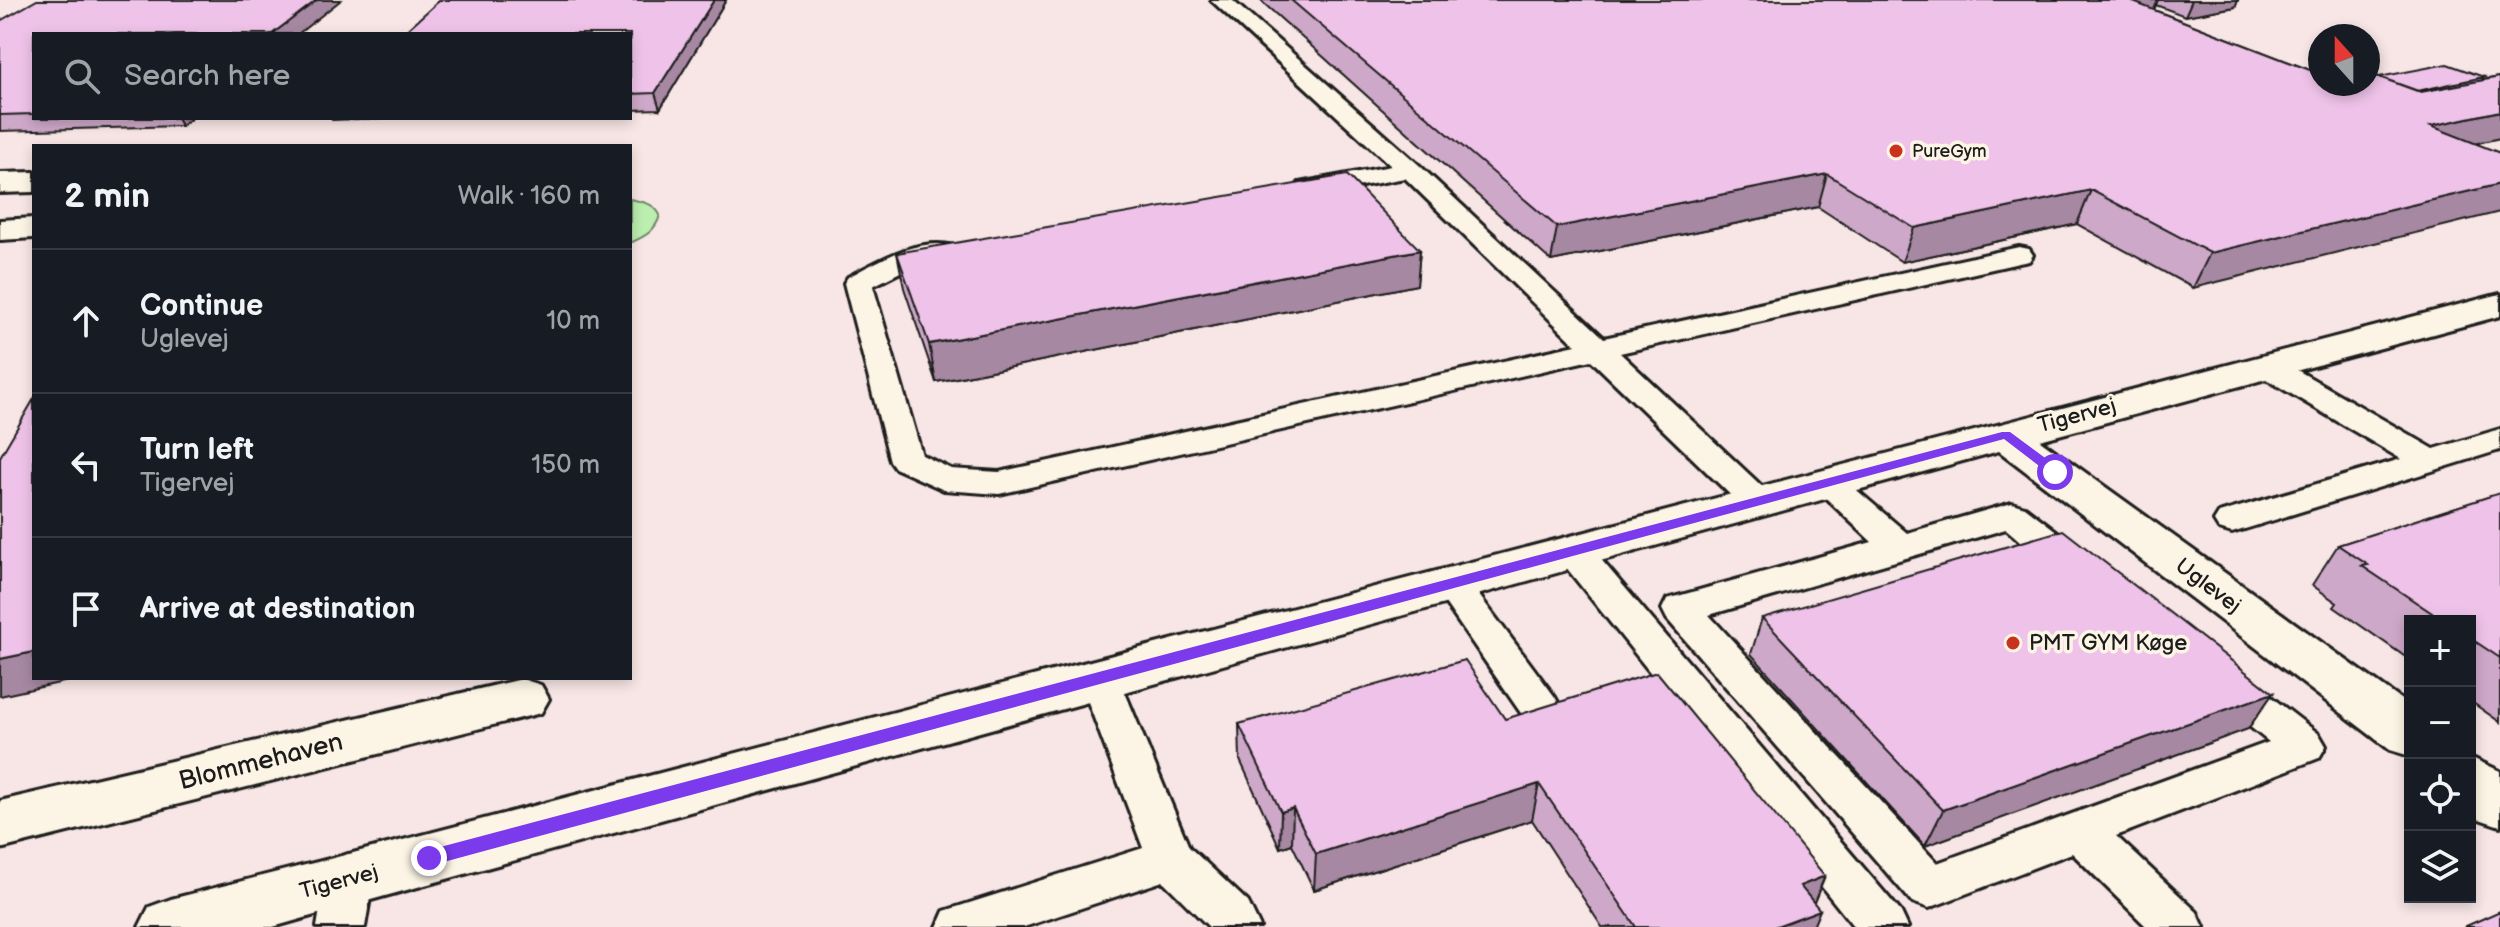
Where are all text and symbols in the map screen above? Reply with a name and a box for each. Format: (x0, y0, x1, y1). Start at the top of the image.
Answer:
north arrow (2308, 24, 2380, 96)
search box (32, 32, 632, 120)
icon: search (60, 54, 104, 98)
text: Search here (124, 58, 290, 94)
place label: PureGym (1912, 141, 1987, 162)
marker: PureGym (1887, 142, 1905, 160)
text: 2 min (64, 176, 150, 217)
text: Walk · 160 m (458, 181, 600, 212)
text: Continue (140, 288, 263, 324)
icon: ahead (64, 299, 108, 343)
text: 10 m (546, 306, 600, 337)
text: Uglevej (140, 324, 229, 355)
street label: Tigervej (2035, 393, 2119, 439)
text: Turn left (140, 432, 254, 468)
icon: left (64, 443, 108, 487)
text: 150 m (531, 450, 600, 481)
route start (2037, 454, 2073, 490)
text: Tigervej (140, 468, 234, 499)
street label: Uglevej (2170, 553, 2246, 619)
icon: arrive (64, 587, 108, 631)
text: Arrive at destination (140, 591, 416, 627)
map controls (2404, 615, 2476, 903)
button: + (2404, 615, 2476, 687)
place label: PMT GYM Køge (2029, 630, 2187, 657)
marker: PMT GYM Køge (2004, 634, 2022, 652)
button: − (2404, 687, 2476, 759)
street label: Blommehaven (176, 727, 346, 797)
button: locate (2404, 759, 2476, 831)
button: layers (2404, 831, 2476, 903)
route end (411, 840, 447, 876)
street label: Tigervej (297, 859, 381, 905)

